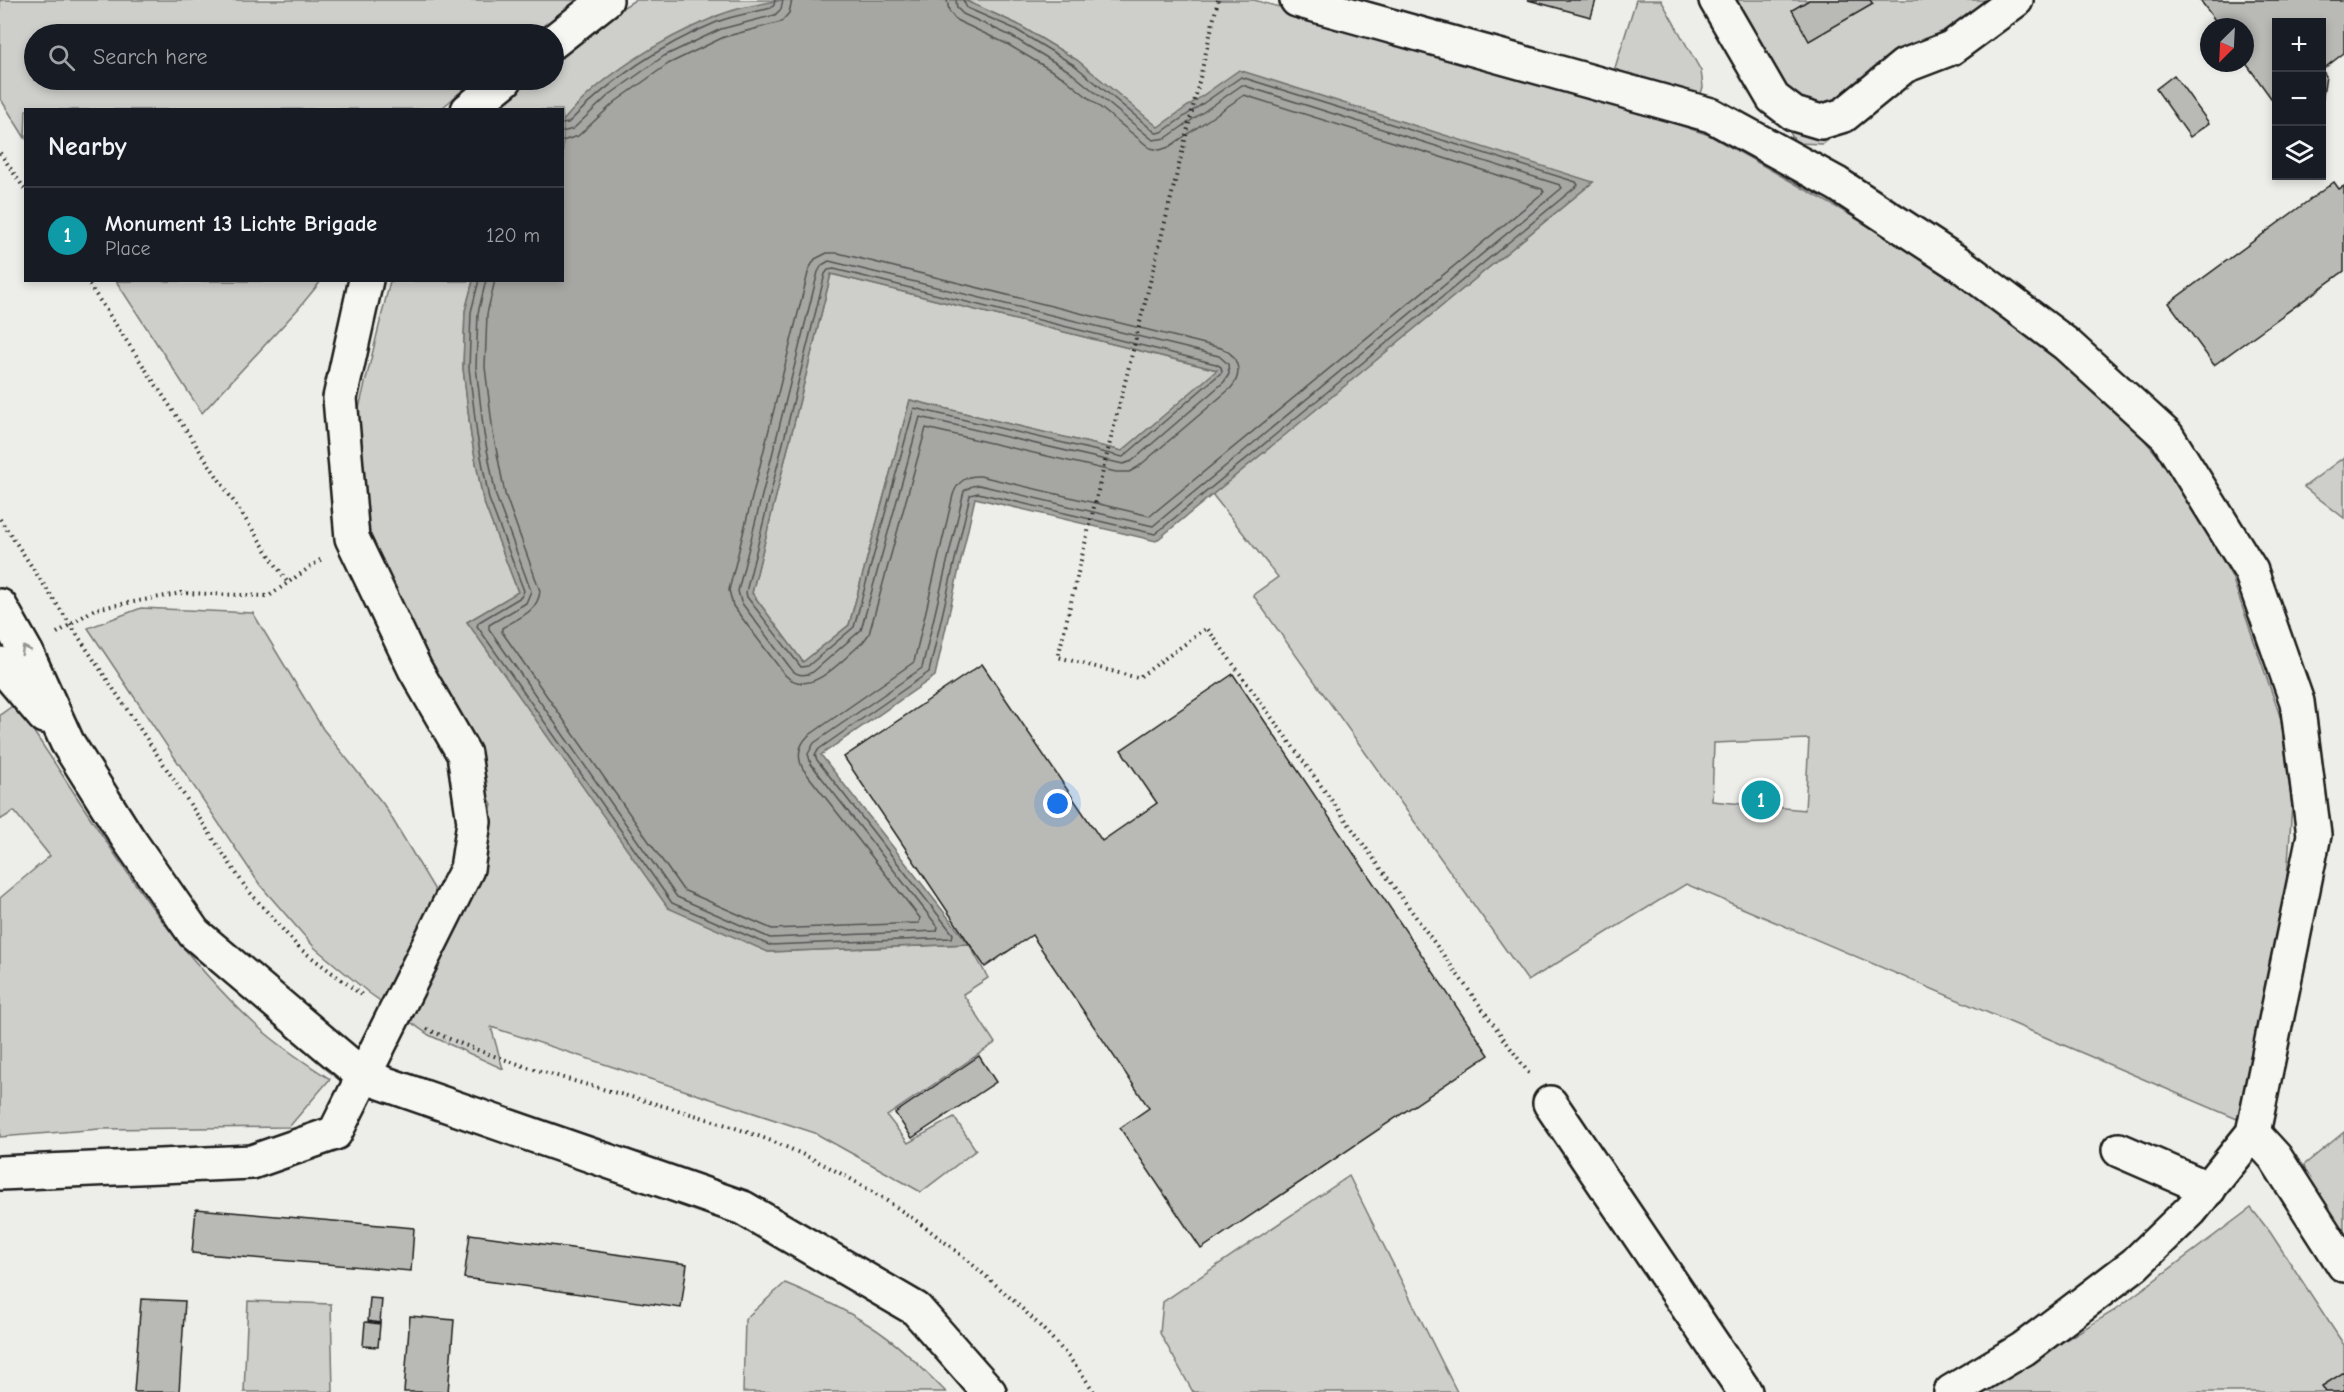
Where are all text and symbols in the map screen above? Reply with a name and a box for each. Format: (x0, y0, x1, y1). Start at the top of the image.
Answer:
north arrow (2200, 18, 2254, 72)
map controls (2272, 18, 2326, 180)
button: + (2272, 18, 2326, 72)
search box (24, 24, 564, 90)
icon: search (45, 41, 78, 74)
text: Search here (93, 44, 208, 70)
button: − (2272, 72, 2326, 126)
button: layers (2272, 126, 2326, 180)
text: Nearby (48, 132, 127, 162)
text: Monument 13 Lichte Brigade (105, 211, 377, 237)
text: 1 (64, 224, 71, 247)
text: 120 m (486, 224, 540, 247)
text: Place (105, 237, 151, 260)
one-way arrow (21, 646, 32, 657)
pin: 1 (1742, 778, 1780, 822)
your location (1043, 789, 1072, 818)

